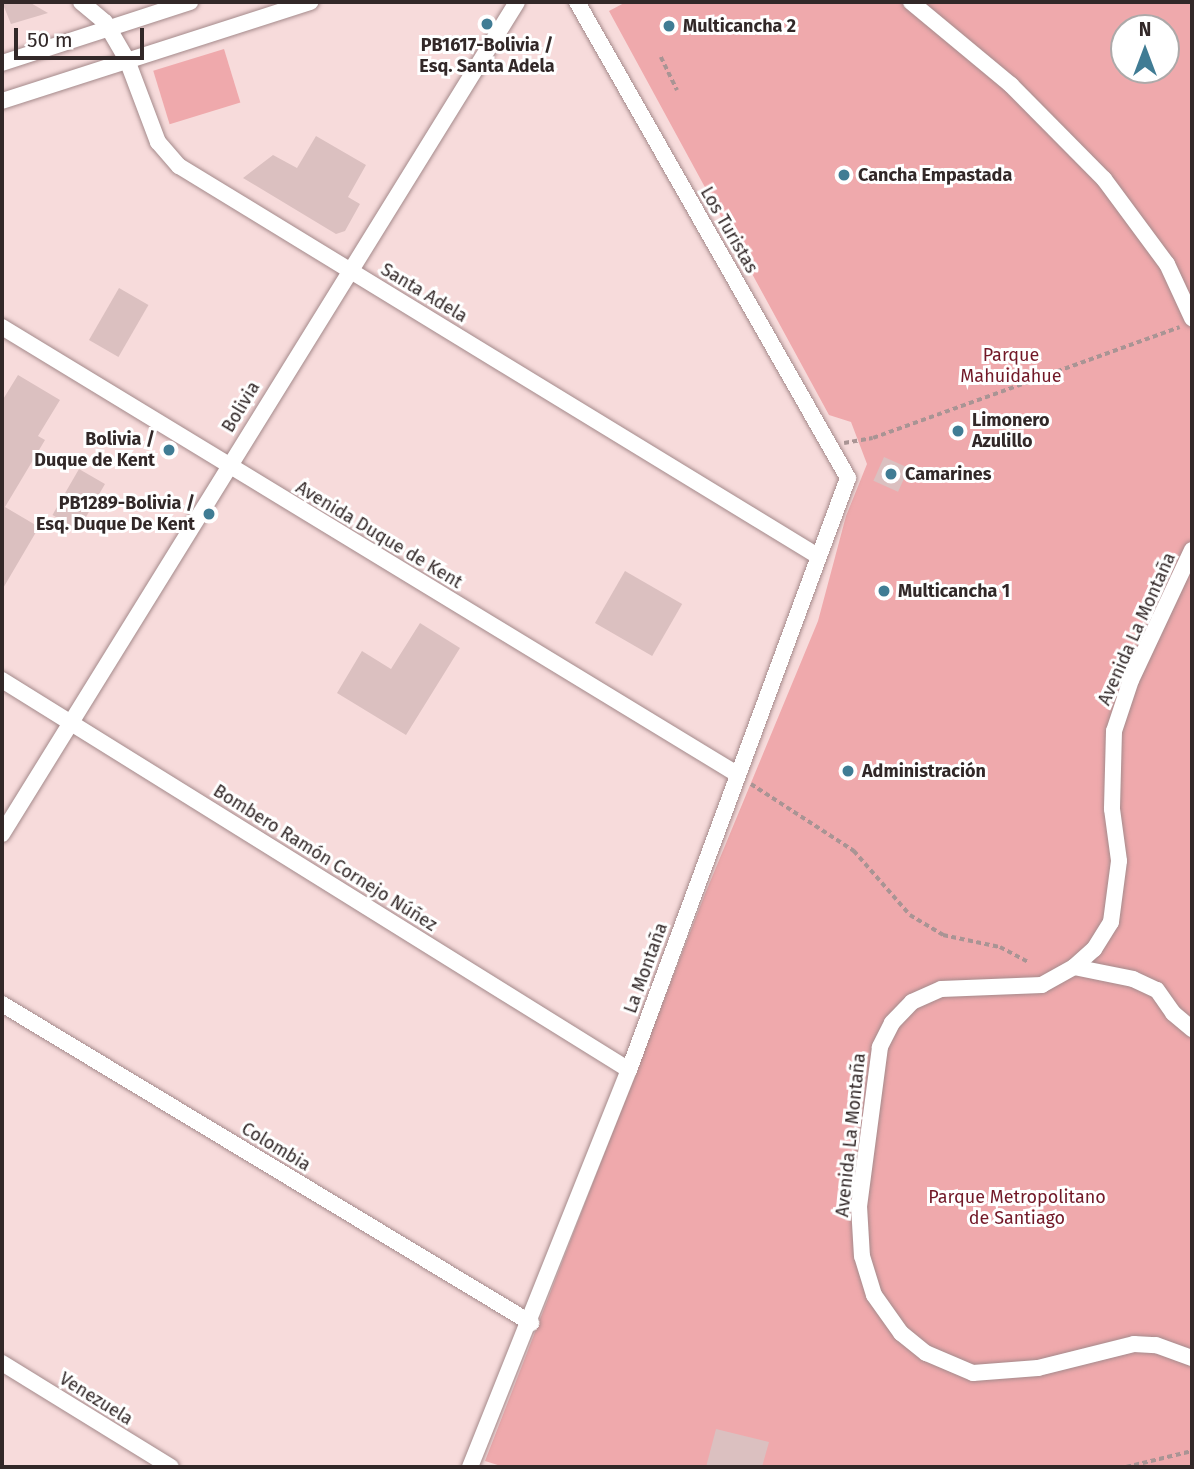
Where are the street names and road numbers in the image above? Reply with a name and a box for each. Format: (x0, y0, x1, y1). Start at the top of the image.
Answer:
street label: Los Turistas (696, 183, 762, 277)
street label: Santa Adela (377, 259, 471, 327)
street label: Bolivia (217, 378, 265, 436)
street label: Avenida Duque de Kent (292, 477, 466, 593)
street label: Avenida La Montaña (1094, 549, 1180, 709)
street label: Bombero Ramón Cornejo Núñez (209, 780, 441, 936)
street label: La Montaña (620, 920, 672, 1016)
street label: Avenida La Montaña (832, 1052, 870, 1218)
street label: Colombia (237, 1118, 315, 1176)
street label: Venezuela (55, 1368, 137, 1430)

